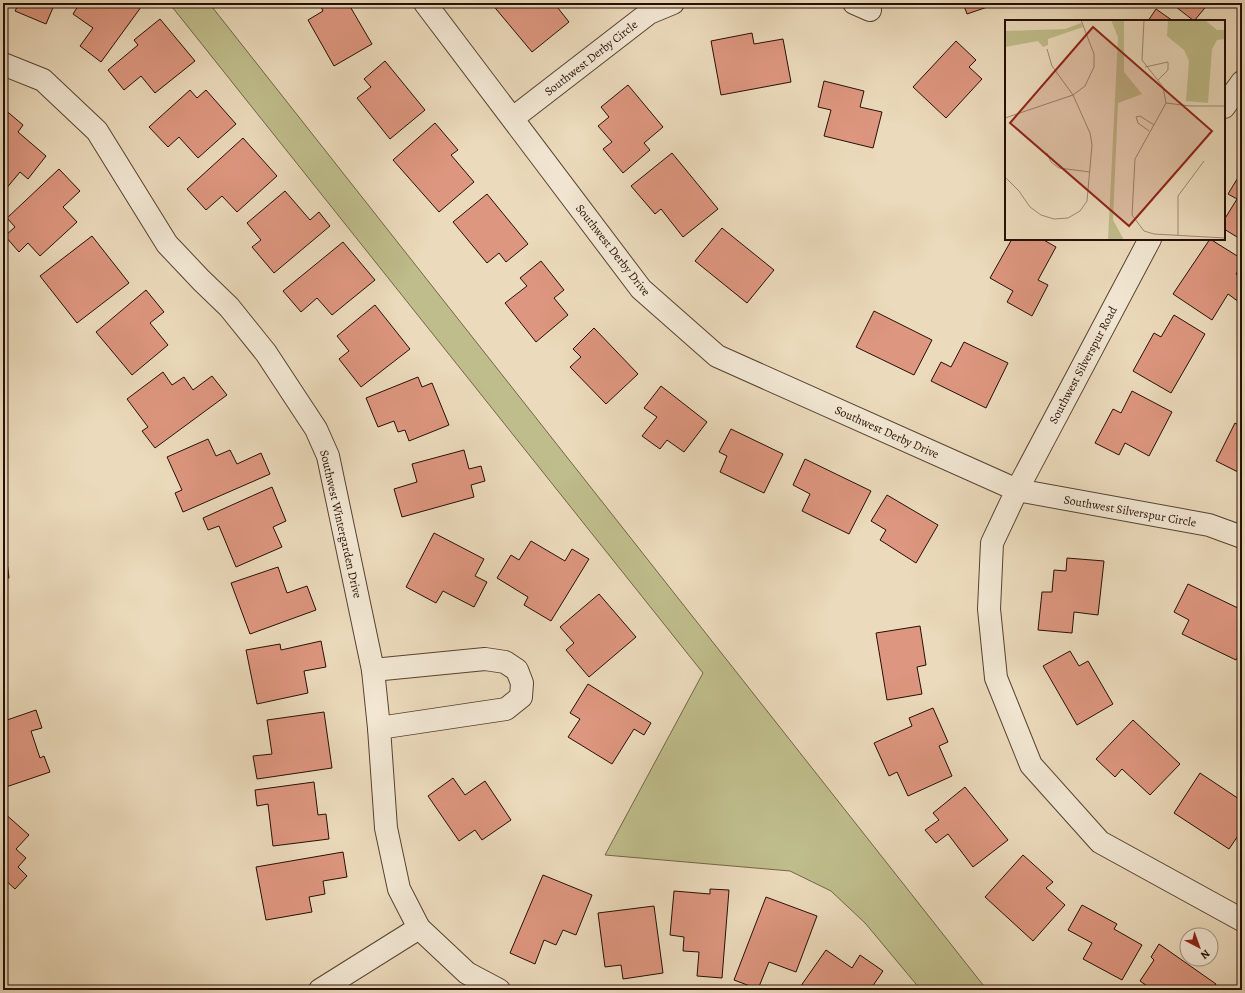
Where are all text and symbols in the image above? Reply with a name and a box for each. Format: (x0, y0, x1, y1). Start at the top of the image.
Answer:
street label: Southwest Derby Circle (541, 17, 641, 99)
inset map (1005, 20, 1225, 240)
street label: Southwest Derby Drive (572, 201, 654, 299)
street label: Southwest Silverspur Road (1045, 303, 1121, 427)
street label: Southwest Derby Drive (832, 402, 942, 462)
street label: Southwest Wintergarden Drive (316, 448, 366, 600)
street label: Southwest Silverspur Circle (1062, 491, 1198, 531)
north arrow (1179, 927, 1219, 967)
text: N (1197, 946, 1213, 962)

